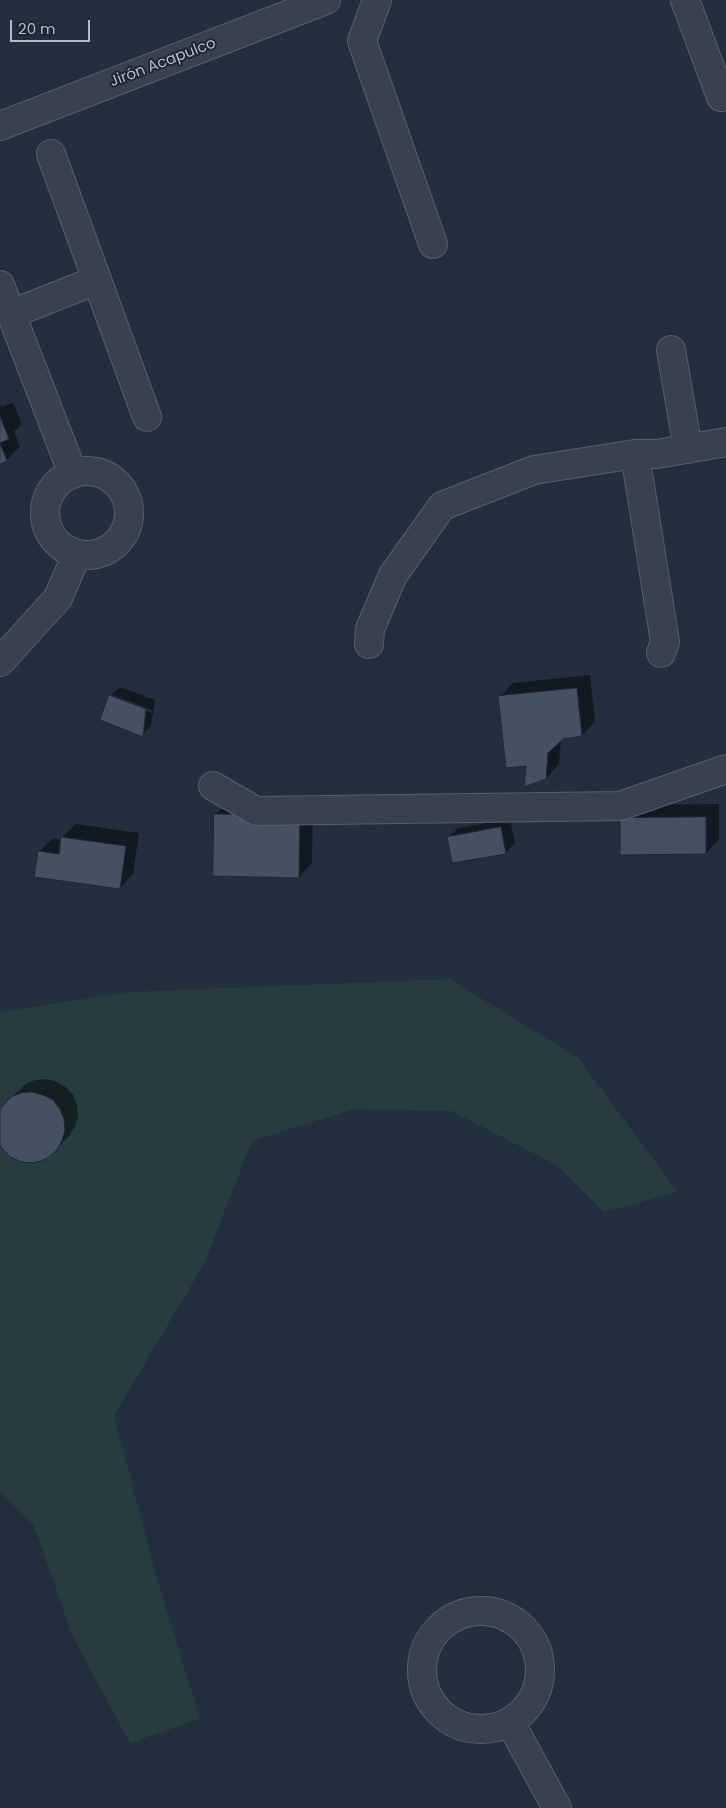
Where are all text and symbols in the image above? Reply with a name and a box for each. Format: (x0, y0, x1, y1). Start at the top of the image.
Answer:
scale bar (12, 10, 92, 42)
text: 20 m (18, 18, 56, 39)
street label: Jirón Acapulco (108, 35, 218, 91)

